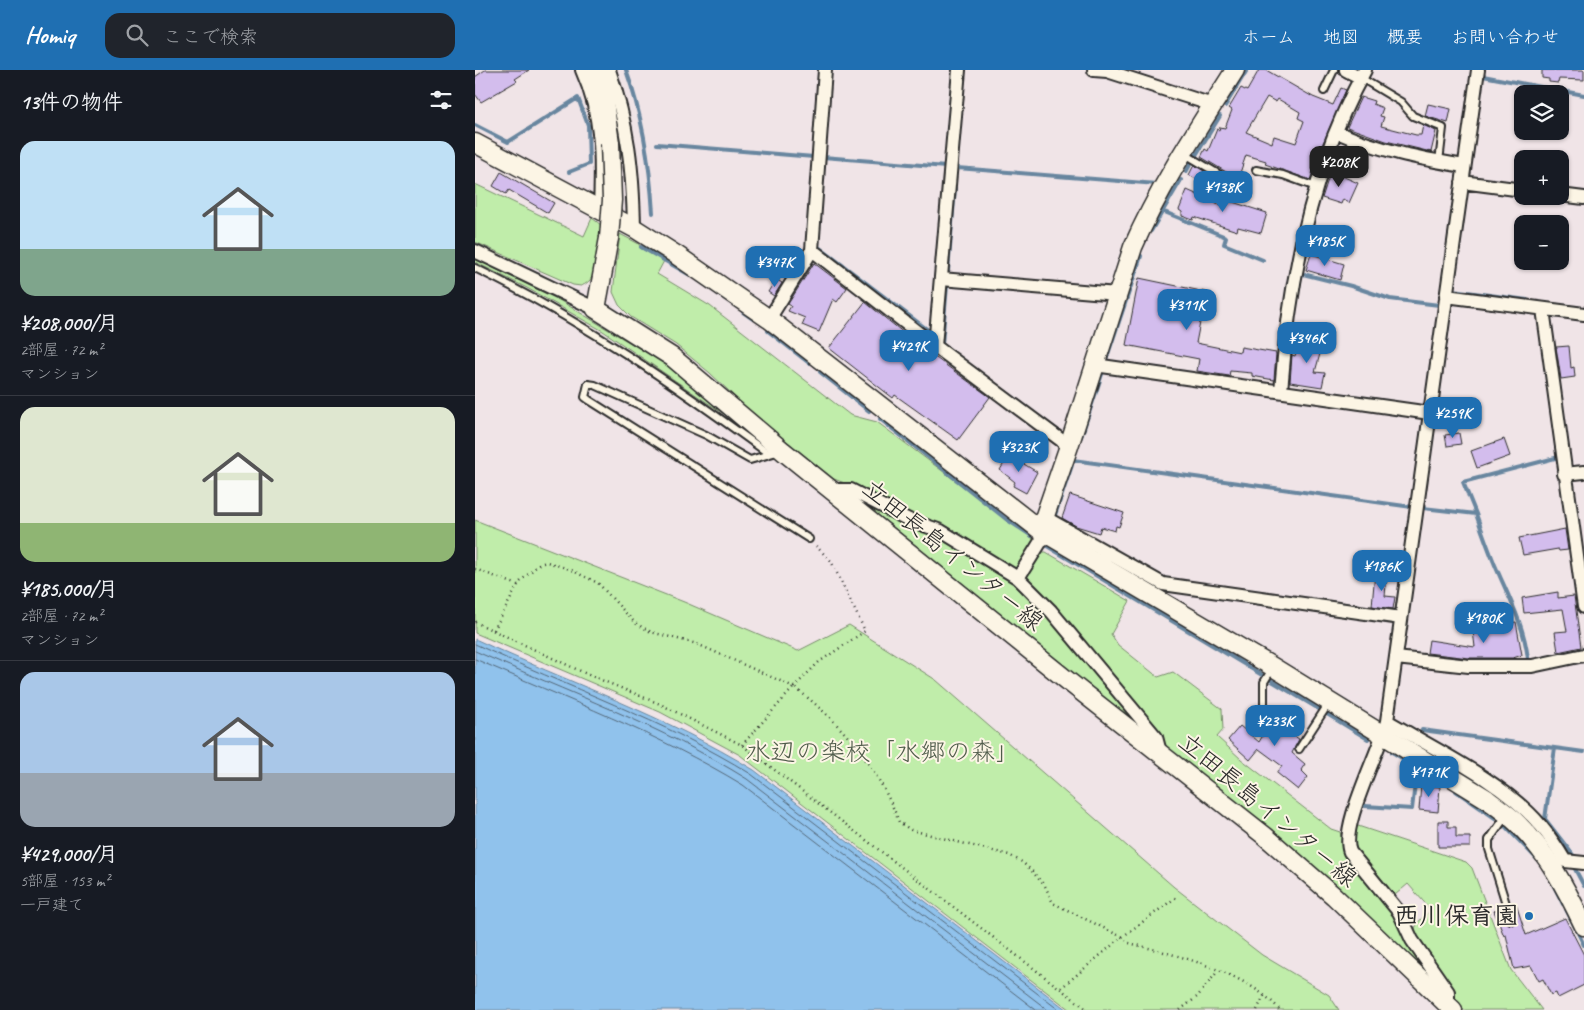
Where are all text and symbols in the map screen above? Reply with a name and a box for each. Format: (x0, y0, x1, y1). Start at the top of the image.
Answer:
search box (105, 13, 455, 58)
text: Homiq (25, 20, 75, 50)
icon: search (123, 21, 151, 49)
text: ここで検索 (163, 25, 258, 49)
text: ホーム (1242, 26, 1295, 48)
text: 地図 (1323, 26, 1359, 48)
text: 概要 (1387, 26, 1423, 48)
text: お問い合わせ (1451, 26, 1559, 48)
map controls (1514, 85, 1569, 270)
button: layers (1514, 85, 1569, 140)
icon: filters (427, 86, 455, 114)
text: 13件の物件 (20, 89, 123, 115)
pin: ¥208K (1304, 146, 1374, 188)
button: + (1514, 150, 1569, 205)
text: ¥208K (1321, 152, 1357, 172)
pin: ¥138K (1188, 170, 1258, 213)
icon: home (193, 174, 283, 264)
text: ¥138K (1205, 177, 1241, 197)
button: − (1514, 215, 1569, 270)
pin: ¥185K (1290, 224, 1360, 267)
text: ¥185K (1307, 231, 1343, 251)
pin: ¥347K (740, 246, 810, 288)
text: ¥347K (757, 252, 793, 272)
pin: ¥311K (1152, 288, 1222, 331)
text: ¥311K (1169, 295, 1205, 315)
text: ¥208,000/月 (20, 310, 118, 336)
pin: ¥346K (1272, 322, 1342, 364)
text: ¥346K (1288, 328, 1326, 348)
pin: ¥429K (874, 330, 944, 372)
text: ¥429K (891, 336, 927, 356)
text: 2部屋 · 72 m² (20, 340, 102, 360)
text: マンション (20, 364, 99, 384)
pin: ¥259K (1418, 396, 1488, 439)
text: ¥259K (1435, 403, 1471, 423)
pin: ¥323K (984, 430, 1054, 473)
text: ¥323K (1001, 437, 1037, 457)
icon: home (193, 439, 283, 529)
street label: 立田長島インター線 (856, 472, 1050, 638)
pin: ¥186K (1347, 550, 1417, 592)
text: ¥186K (1363, 556, 1401, 576)
text: ¥185,000/月 (20, 576, 118, 602)
pin: ¥180K (1449, 602, 1519, 644)
text: 2部屋 · 72 m² (20, 606, 102, 626)
text: ¥180K (1466, 608, 1502, 628)
text: マンション (20, 630, 99, 650)
icon: home (193, 704, 283, 794)
pin: ¥233K (1240, 704, 1310, 747)
text: ¥233K (1257, 711, 1293, 731)
street label: 立田長島インター線 (1172, 726, 1364, 894)
park label: 水辺の楽校「水郷の森」 (745, 736, 1021, 768)
pin: ¥171K (1394, 756, 1464, 798)
text: ¥171K (1411, 762, 1447, 782)
text: ¥429,000/月 (20, 841, 118, 867)
text: 5部屋 · 153 m² (20, 871, 110, 891)
text: 一戸建て (20, 895, 84, 915)
place label: 西川保育園 (1394, 900, 1519, 932)
marker: 西川保育園 (1523, 910, 1535, 922)

